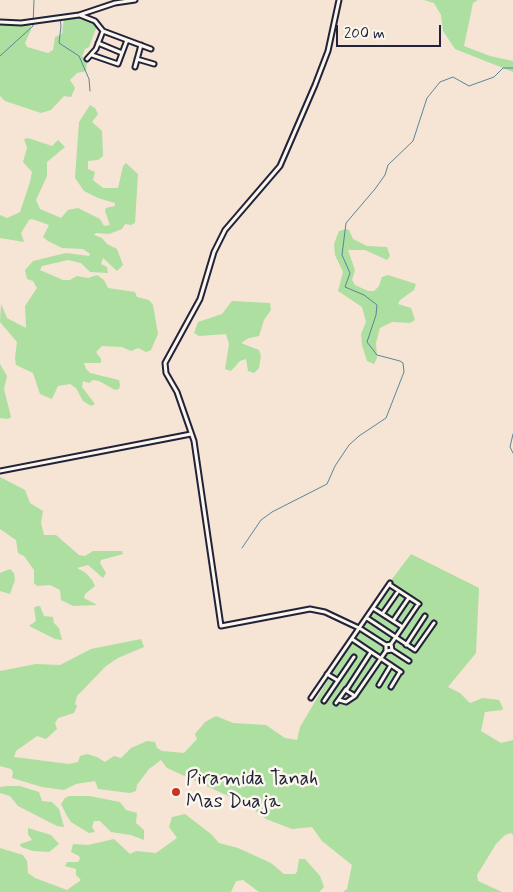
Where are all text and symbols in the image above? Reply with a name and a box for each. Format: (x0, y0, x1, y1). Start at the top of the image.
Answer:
scale bar (338, 15, 443, 47)
text: 200 m (344, 24, 385, 44)
place label: Piramida Tanah Mas Duaja (186, 768, 318, 815)
marker: Piramida Tanah Mas Duaja (170, 786, 182, 798)

